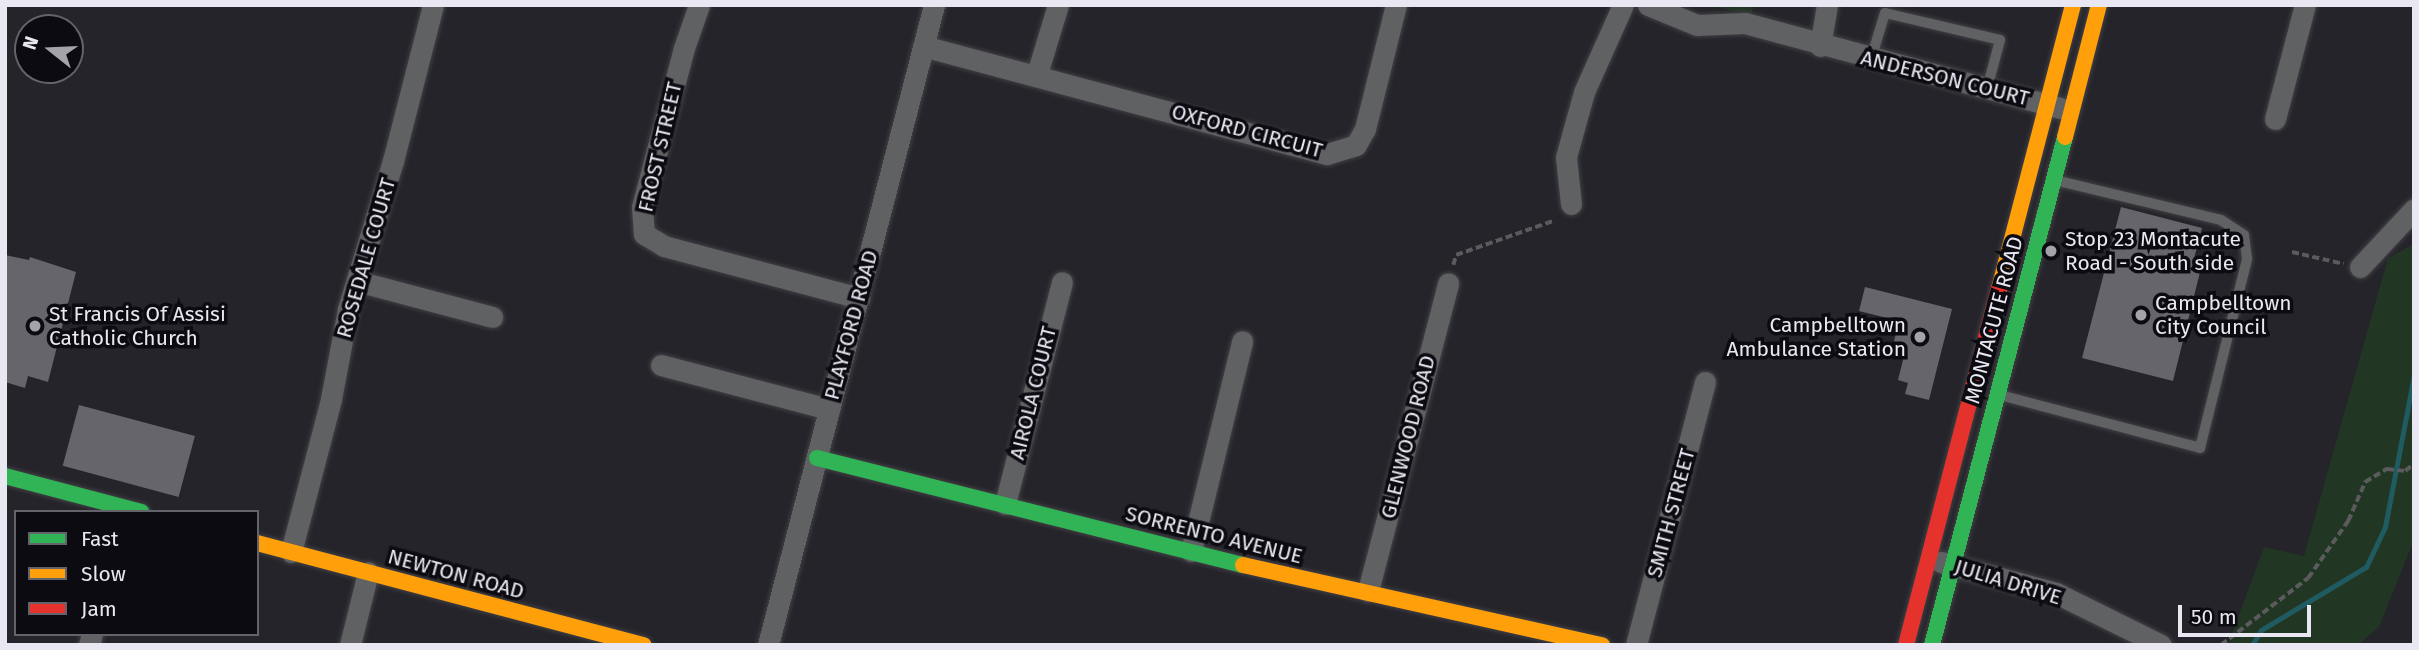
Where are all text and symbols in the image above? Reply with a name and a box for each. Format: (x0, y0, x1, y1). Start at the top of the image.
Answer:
north arrow (14, 14, 84, 84)
text: N (18, 33, 43, 53)
street label: ANDERSON COURT (1858, 45, 2032, 111)
street label: FROST STREET (633, 80, 687, 214)
street label: OXFORD CIRCUIT (1169, 99, 1325, 163)
street label: ROSEDALE COURT (331, 175, 401, 341)
place label: Stop 23 Montacute Road - South side (2065, 226, 2241, 276)
street label: MONTACUTE ROAD (1960, 234, 2028, 406)
marker: Stop 23 Montacute Road - South side (2043, 243, 2059, 259)
street label: PLAYFORD ROAD (819, 247, 883, 403)
place label: Campbelltown City Council (2155, 290, 2292, 340)
place label: St Francis Of Assisi Catholic Church (49, 301, 226, 351)
marker: Campbelltown City Council (2133, 307, 2149, 323)
place label: Campbelltown Ambulance Station (1726, 312, 1906, 362)
marker: St Francis Of Assisi Catholic Church (27, 318, 43, 334)
street label: AIROLA COURT (1004, 324, 1062, 462)
marker: Campbelltown Ambulance Station (1912, 329, 1928, 345)
street label: GLENWOOD ROAD (1376, 353, 1440, 521)
street label: SMITH STREET (1642, 446, 1700, 580)
street label: SORRENTO AVENUE (1123, 501, 1305, 569)
legend (14, 510, 259, 636)
text: Fast (81, 526, 119, 552)
street label: NEWTON ROAD (385, 544, 527, 604)
street label: JULIA DRIVE (1952, 554, 2064, 610)
text: Slow (81, 561, 126, 587)
scale bar (2181, 590, 2314, 634)
text: Jam (81, 596, 117, 622)
text: 50 m (2191, 604, 2237, 630)

